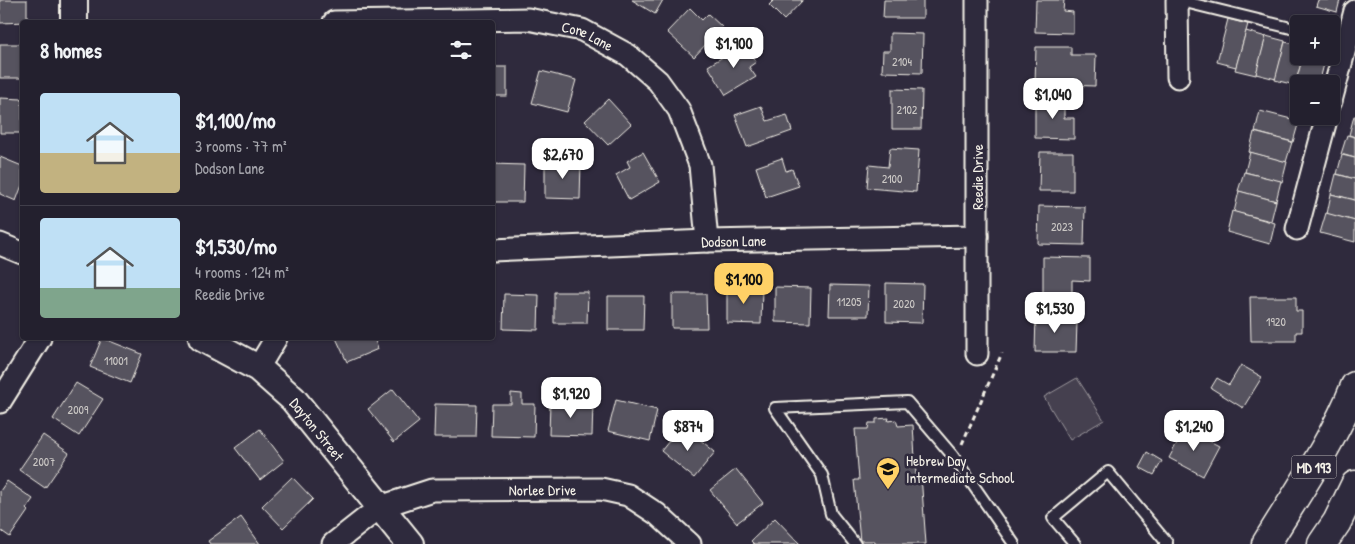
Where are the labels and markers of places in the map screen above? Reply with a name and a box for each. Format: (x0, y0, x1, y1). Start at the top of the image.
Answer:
pin: $1,900 (693, 27, 775, 69)
pin: $1,040 (1012, 78, 1094, 120)
pin: $2,670 (522, 138, 604, 180)
pin: $1,100 (703, 262, 785, 305)
pin: $1,530 (1014, 292, 1096, 334)
pin: $1,920 (530, 376, 612, 419)
pin: $874 (658, 410, 718, 452)
pin: $1,240 (1153, 410, 1235, 452)
place label: Hebrew Day Intermediate School (906, 450, 1014, 488)
school or university icon: Hebrew Day Intermediate School (875, 456, 901, 490)

